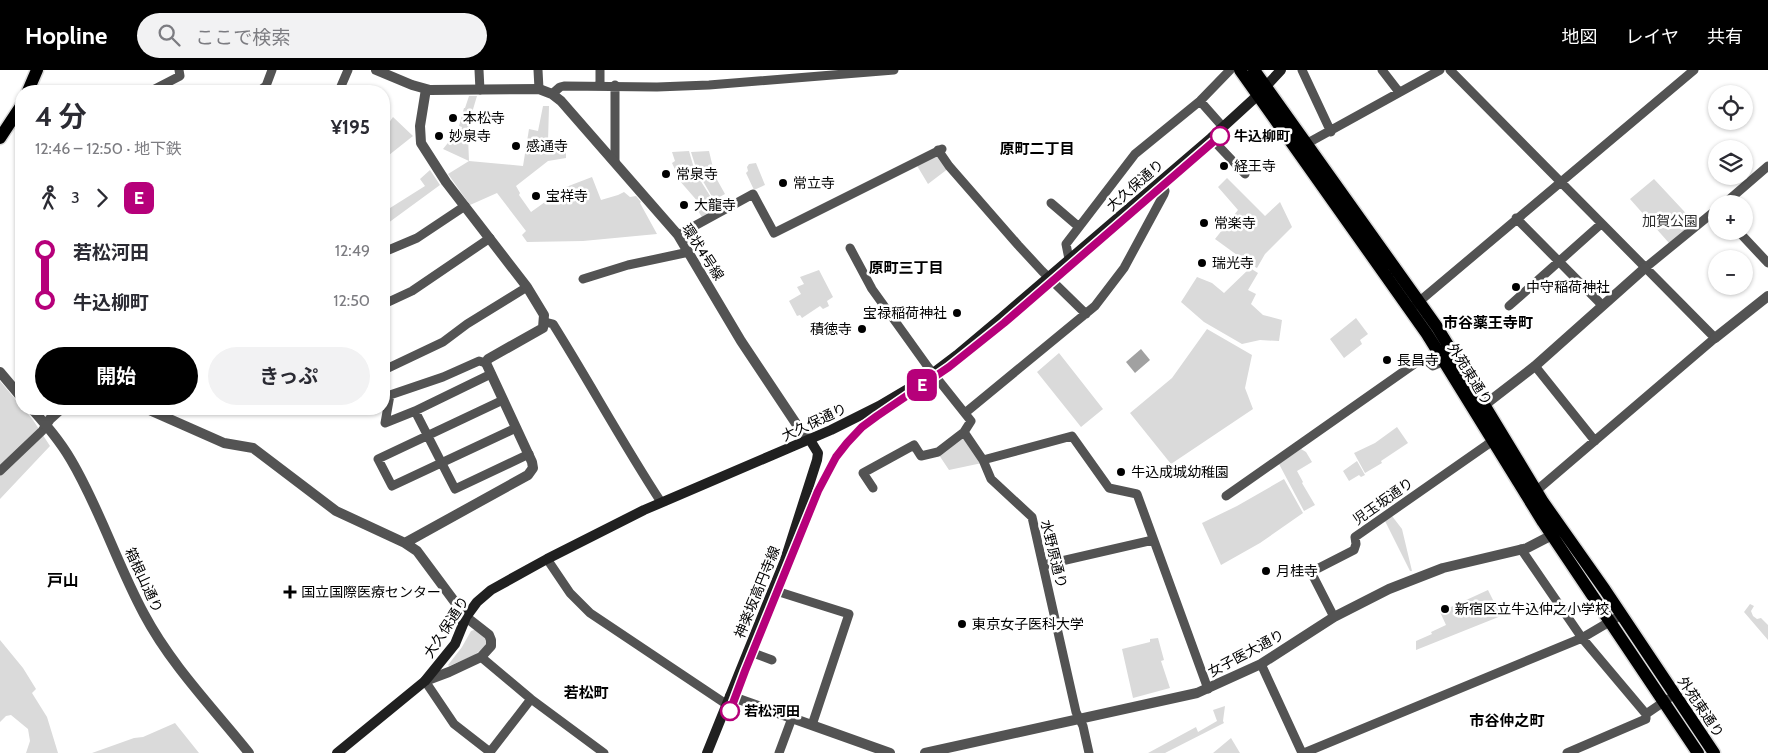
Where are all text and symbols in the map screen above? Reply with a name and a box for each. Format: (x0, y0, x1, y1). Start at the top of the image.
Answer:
search box (137, 13, 487, 58)
text: Hopline (25, 21, 107, 50)
icon: search (155, 21, 183, 49)
text: ここで検索 (195, 26, 290, 49)
text: 地図 (1562, 26, 1598, 48)
text: レイヤ (1626, 26, 1679, 48)
text: 共有 (1707, 26, 1743, 48)
map controls (1708, 85, 1753, 295)
button: locate (1708, 85, 1753, 130)
text: 4 分 (35, 99, 87, 133)
place label: 本松寺 (463, 109, 505, 127)
marker: 本松寺 (447, 112, 459, 124)
text: ¥195 (331, 116, 370, 139)
marker: 牛込柳町 (1210, 126, 1230, 146)
place label: 妙泉寺 (449, 127, 491, 145)
place label: 牛込柳町 (1234, 127, 1290, 145)
marker: 妙泉寺 (433, 130, 445, 142)
place label: 感通寺 (526, 137, 568, 155)
text: 12:46 – 12:50 · 地下鉄 (35, 139, 182, 158)
marker: 感通寺 (510, 140, 522, 152)
district label: 原町二丁目 (999, 140, 1075, 158)
button: layers (1708, 140, 1753, 185)
street label: 大久保通り (1103, 155, 1167, 215)
place label: 経王寺 (1234, 157, 1276, 175)
marker: 経王寺 (1218, 160, 1230, 172)
place label: 常泉寺 (676, 165, 718, 183)
marker: 常泉寺 (660, 168, 672, 180)
place label: 常立寺 (793, 174, 835, 192)
marker: 常立寺 (777, 177, 789, 189)
icon: walk (35, 184, 63, 212)
icon: forward (88, 184, 116, 212)
text: E (134, 187, 144, 209)
place label: 宝祥寺 (546, 187, 588, 205)
text: 3 (71, 188, 80, 207)
marker: 宝祥寺 (530, 190, 542, 202)
button: + (1708, 195, 1753, 240)
place label: 大龍寺 (694, 196, 736, 214)
marker: 大龍寺 (678, 199, 690, 211)
park label: 加賀公園 (1642, 212, 1698, 230)
place label: 常楽寺 (1214, 214, 1256, 232)
marker: 常楽寺 (1198, 217, 1210, 229)
street label: 環状4号線 (678, 220, 728, 284)
text: 若松河田 (73, 241, 149, 264)
text: 12:49 (335, 241, 370, 260)
button: − (1708, 250, 1753, 295)
place label: 瑞光寺 (1212, 254, 1254, 272)
marker: 瑞光寺 (1196, 257, 1208, 269)
district label: 原町三丁目 (868, 259, 944, 277)
place label: 中守稲荷神社 (1526, 278, 1610, 296)
marker: 中守稲荷神社 (1510, 281, 1522, 293)
text: 牛込柳町 (73, 291, 149, 314)
text: 12:50 (333, 291, 370, 310)
place label: 宝禄稲荷神社 (863, 304, 947, 322)
marker: 宝禄稲荷神社 (951, 307, 963, 319)
district label: 市谷薬王寺町 (1443, 314, 1533, 332)
place label: 積徳寺 (810, 320, 852, 338)
marker: 積徳寺 (856, 323, 868, 335)
street label: 外苑東通り (1444, 340, 1496, 408)
button: 開始 (35, 347, 198, 405)
button: きっぷ (208, 347, 370, 405)
place label: 長昌寺 (1397, 351, 1439, 369)
marker: 長昌寺 (1381, 354, 1393, 366)
line badge: E (906, 369, 938, 401)
text: E (917, 374, 927, 396)
street label: 大久保通り (778, 399, 850, 445)
place label: 牛込成城幼稚園 (1131, 463, 1229, 481)
marker: 牛込成城幼稚園 (1115, 466, 1127, 478)
street label: 児玉坂通り (1349, 474, 1417, 528)
street label: 水野原通り (1037, 518, 1071, 590)
street label: 神楽坂高円寺線 (730, 543, 784, 641)
street label: 箱根山通り (121, 544, 167, 616)
place label: 月桂寺 (1276, 562, 1318, 580)
marker: 月桂寺 (1260, 565, 1272, 577)
district label: 戸山 (47, 571, 79, 590)
place label: 国立国際医療センター (301, 583, 441, 601)
marker: 国立国際医療センター (283, 585, 297, 599)
street label: 大久保通り (419, 593, 473, 661)
place label: 新宿区立牛込仲之小学校 (1455, 600, 1609, 618)
marker: 新宿区立牛込仲之小学校 (1439, 603, 1451, 615)
place label: 東京女子医科大学 (972, 615, 1084, 633)
marker: 東京女子医科大学 (956, 618, 968, 630)
street label: 女子医大通り (1205, 625, 1287, 681)
street label: 外苑東通り (1674, 673, 1728, 741)
district label: 若松町 (563, 684, 609, 702)
marker: 若松河田 (720, 701, 740, 721)
place label: 若松河田 (744, 702, 800, 720)
district label: 市谷仲之町 (1469, 712, 1545, 730)

